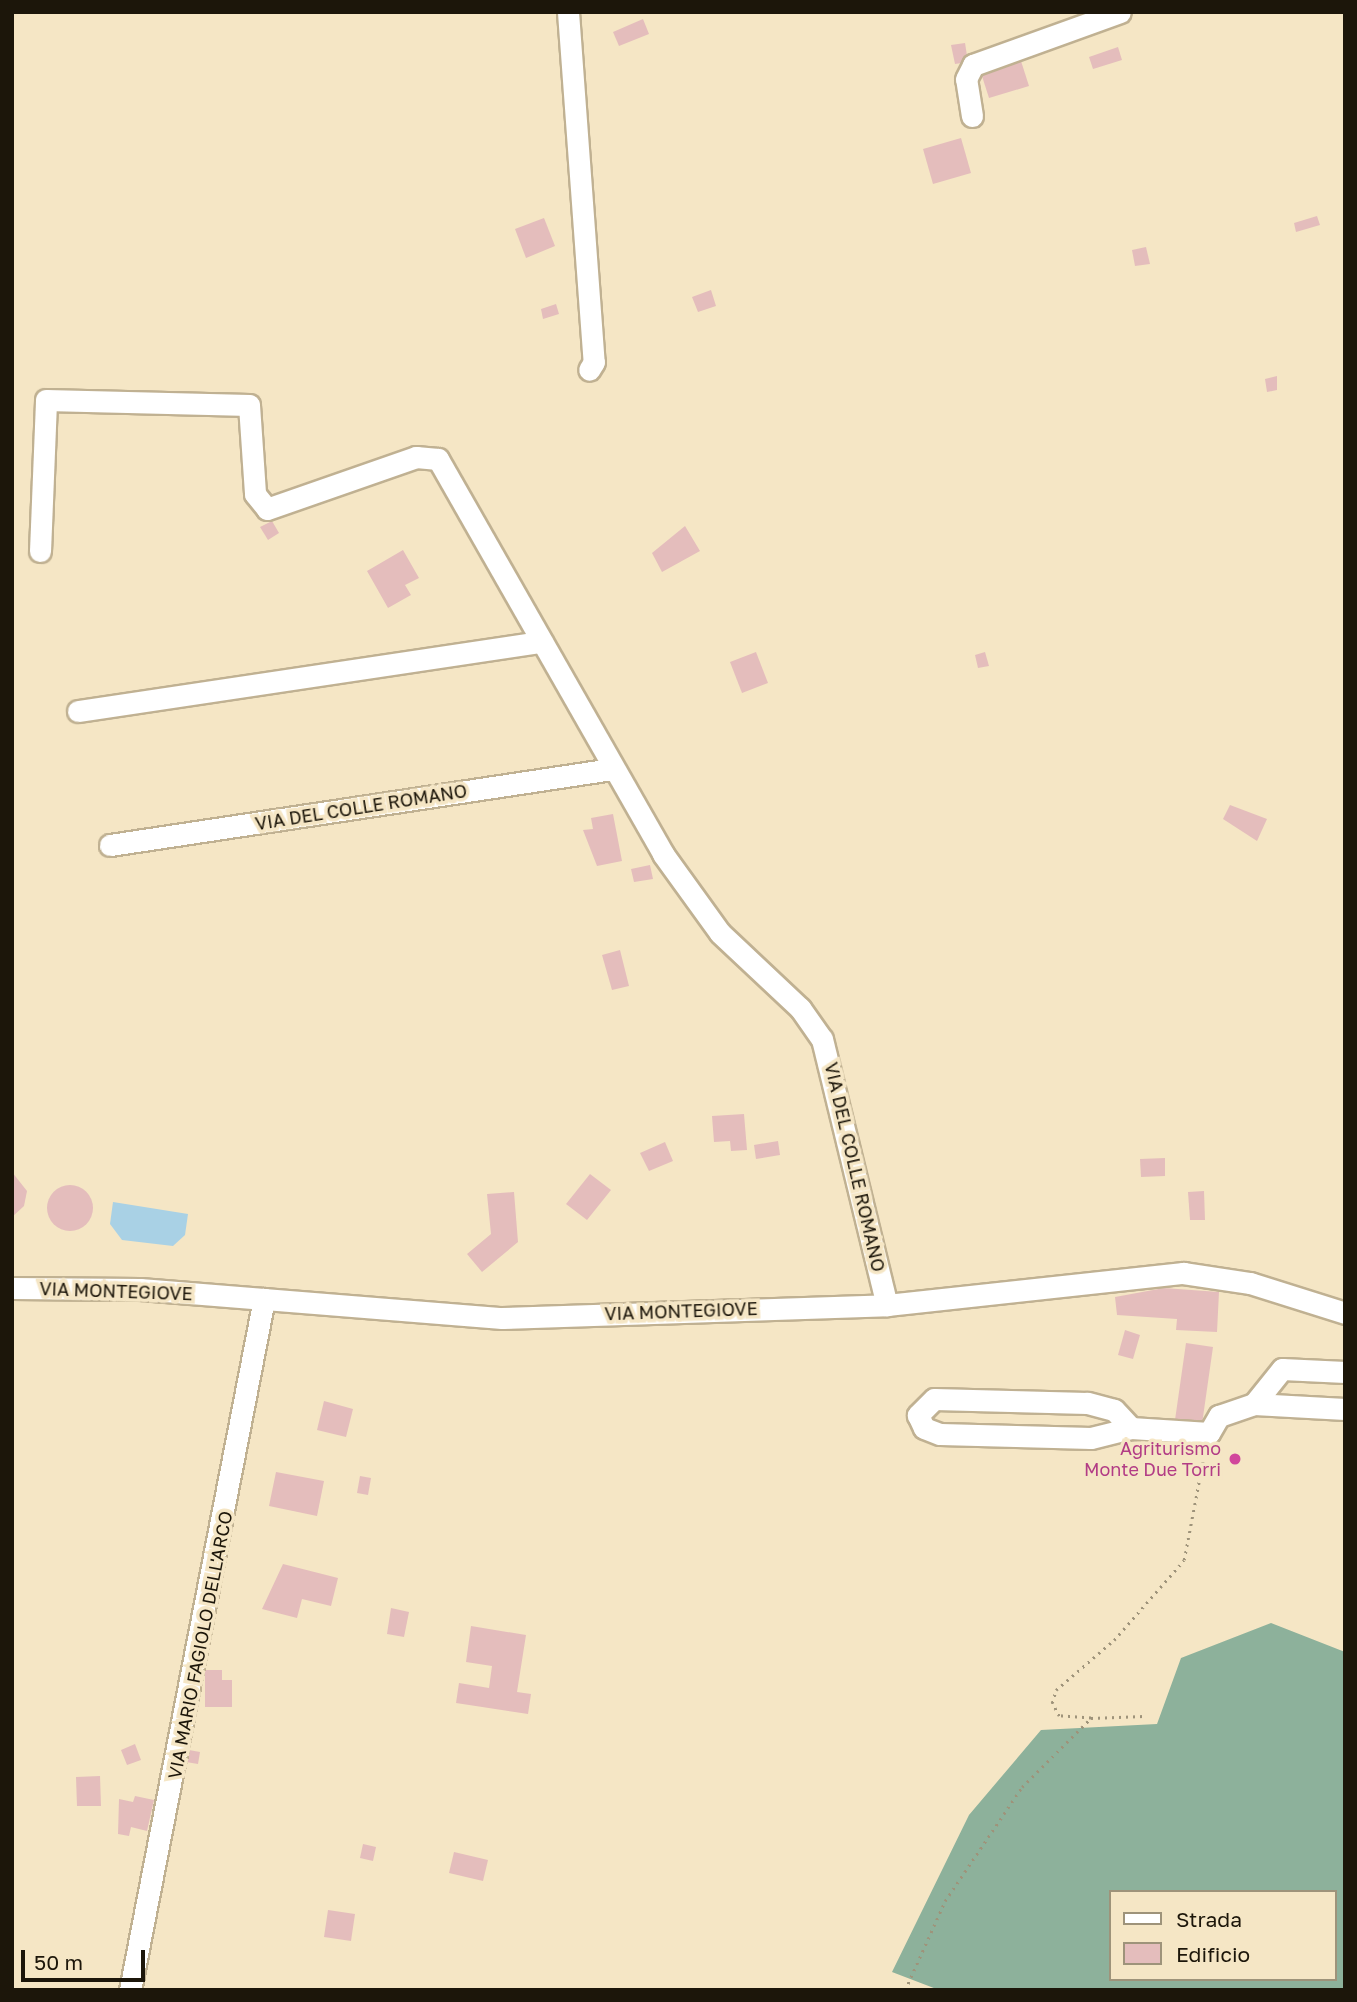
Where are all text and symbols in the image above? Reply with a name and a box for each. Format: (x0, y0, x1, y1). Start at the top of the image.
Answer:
street label: VIA DEL COLLE ROMANO (253, 780, 469, 834)
street label: VIA DEL COLLE ROMANO (820, 1060, 890, 1274)
street label: VIA MONTEGIOVE (39, 1278, 193, 1304)
street label: VIA MONTEGIOVE (604, 1298, 758, 1324)
place label: Agriturismo Monte Due Torri (1084, 1438, 1221, 1480)
marker: Agriturismo Monte Due Torri (1227, 1451, 1243, 1467)
street label: VIA MARIO FAGIOLO DELL'ARCO (163, 1509, 237, 1781)
legend (1108, 1890, 1336, 1981)
text: Strada (1176, 1906, 1242, 1932)
scale bar (24, 1936, 149, 1980)
text: Edificio (1176, 1941, 1250, 1967)
text: 50 m (34, 1949, 83, 1975)

